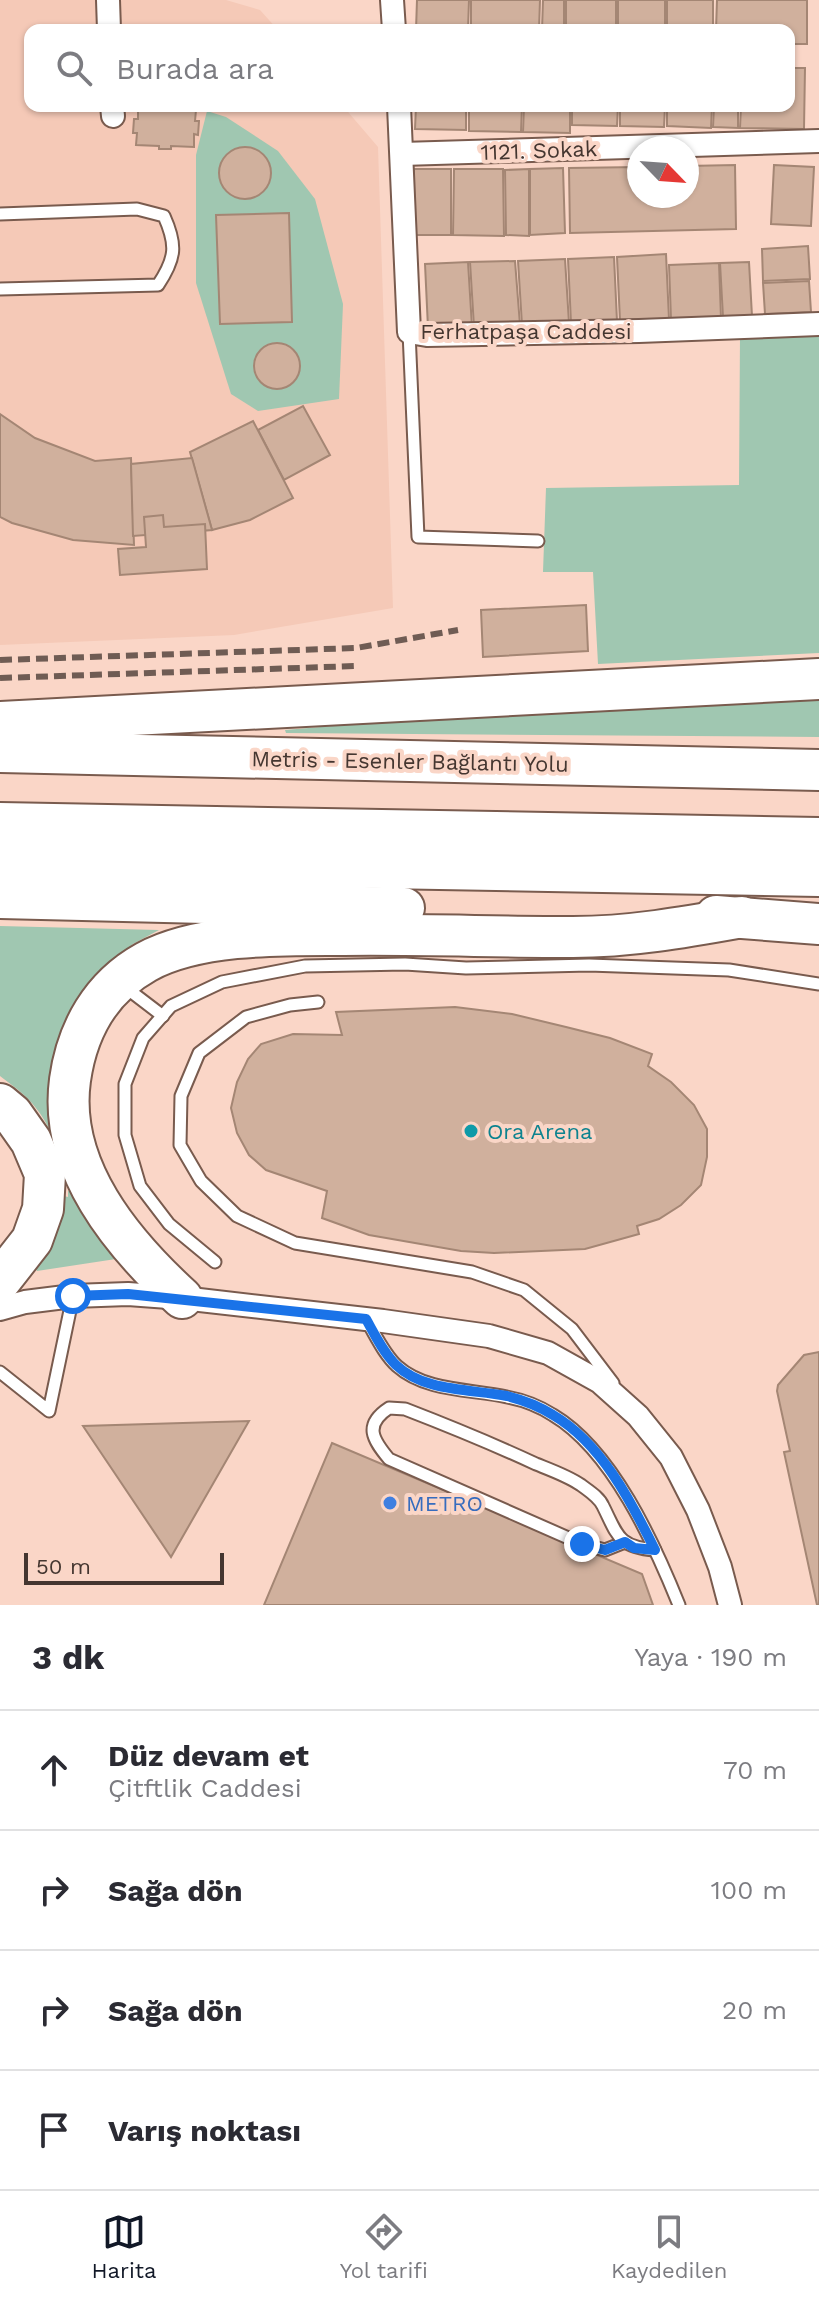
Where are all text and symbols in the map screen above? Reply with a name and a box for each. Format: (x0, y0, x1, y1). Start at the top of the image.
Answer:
search box (24, 24, 795, 112)
icon: search (52, 46, 96, 90)
text: Burada ara (116, 51, 274, 86)
street label: 1121. Sokak (480, 136, 598, 165)
north arrow (627, 136, 699, 208)
street label: Ferhatpaşa Caddesi (420, 319, 632, 344)
street label: Metris - Esenler Bağlantı Yolu (251, 746, 569, 777)
place label: Ora Arena (487, 1119, 593, 1144)
marker: Ora Arena (462, 1122, 480, 1140)
route start (55, 1278, 91, 1314)
place label: METRO (406, 1491, 483, 1516)
marker: METRO (381, 1494, 399, 1512)
route end (564, 1526, 600, 1562)
scale bar (24, 1549, 224, 1585)
text: 50 m (36, 1554, 91, 1579)
text: 3 dk (32, 1637, 104, 1677)
text: Yaya · 190 m (634, 1642, 787, 1672)
text: Düz devam et (108, 1738, 309, 1773)
icon: ahead (32, 1748, 76, 1792)
text: 70 m (723, 1755, 787, 1785)
text: Çitftlik Caddesi (108, 1773, 302, 1803)
icon: right (32, 1868, 76, 1912)
text: Sağa dön (108, 1873, 243, 1908)
text: 100 m (711, 1875, 787, 1905)
icon: right (32, 1988, 76, 2032)
text: Sağa dön (108, 1993, 243, 2028)
text: 20 m (722, 1995, 787, 2025)
icon: arrive (32, 2108, 76, 2152)
text: Varış noktası (108, 2113, 301, 2148)
tab: Harita (92, 2210, 157, 2283)
tab: Yol tarifi (340, 2210, 428, 2283)
tab: Kaydedilen (611, 2210, 727, 2283)

